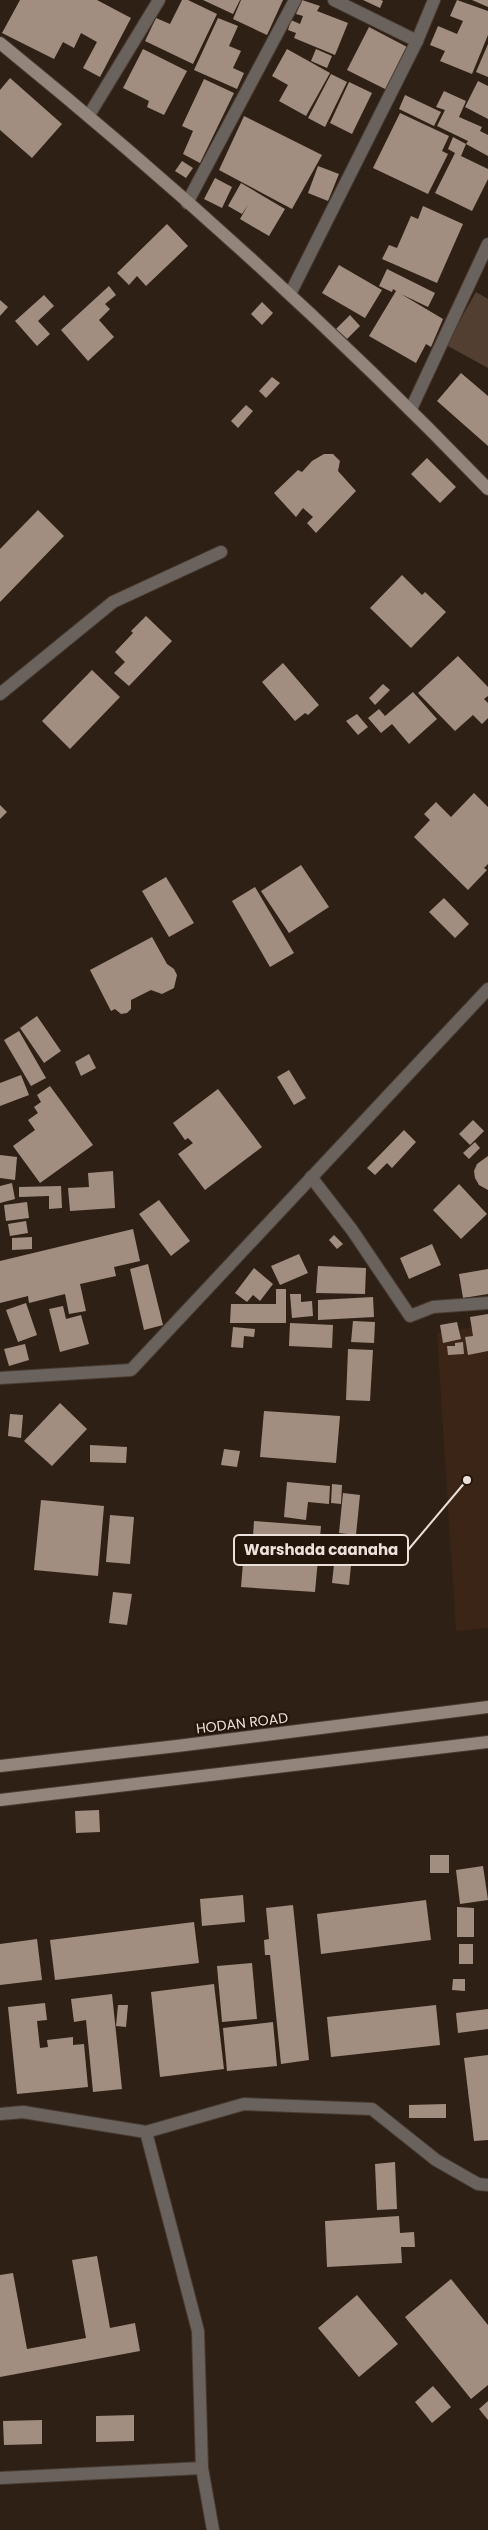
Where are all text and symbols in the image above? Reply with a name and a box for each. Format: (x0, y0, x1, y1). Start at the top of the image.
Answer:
callout: Warshada caanaha (234, 1535, 408, 1565)
text: Warshada caanaha (244, 1539, 398, 1560)
street label: HODAN ROAD (195, 1707, 289, 1739)

